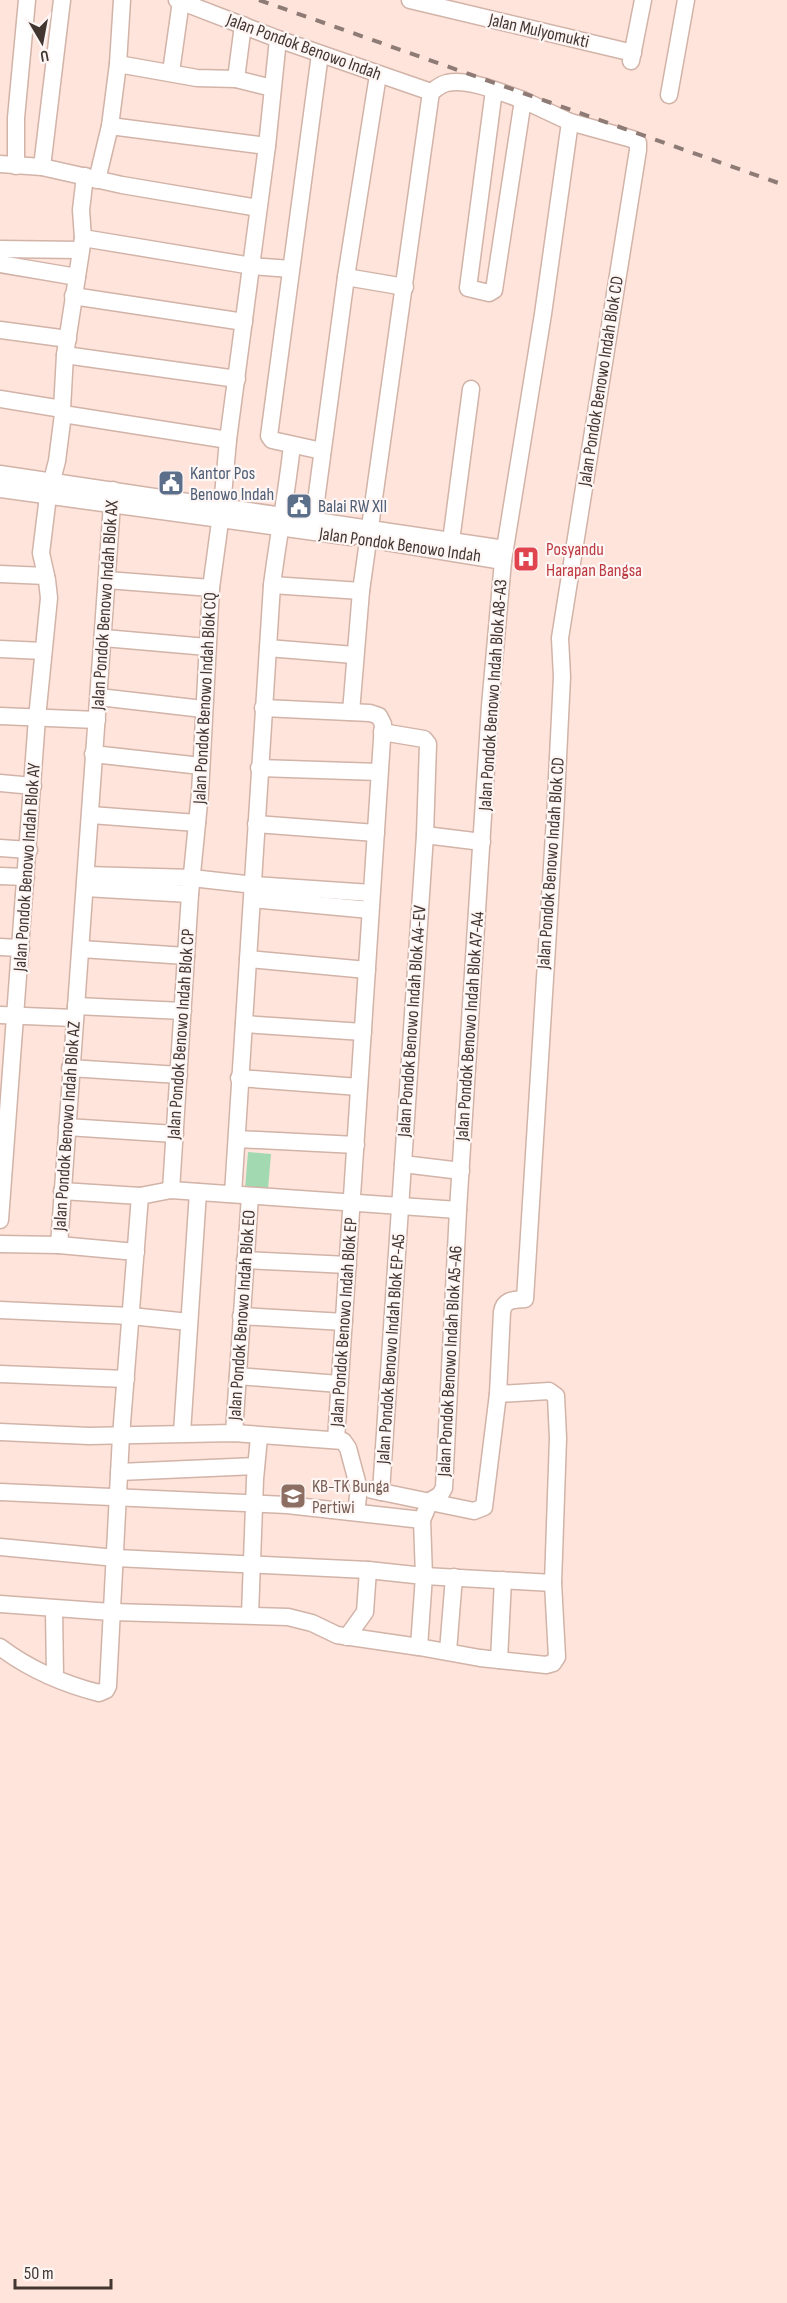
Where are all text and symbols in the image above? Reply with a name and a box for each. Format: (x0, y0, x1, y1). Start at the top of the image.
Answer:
street label: Jalan Pondok Benowo Indah (223, 9, 384, 85)
street label: Jalan Mulyomukti (486, 9, 591, 53)
north arrow (12, 12, 72, 72)
text: U (39, 45, 50, 65)
street label: Jalan Pondok Benowo Indah Blok CD (574, 275, 628, 488)
place label: Kantor Pos Benowo Indah (190, 463, 274, 505)
public building icon: Kantor Pos Benowo Indah (156, 468, 186, 498)
public building icon: Balai RW XII (284, 491, 314, 521)
place label: Balai RW XII (318, 496, 387, 517)
street label: Jalan Pondok Benowo Indah Blok AX (87, 499, 123, 711)
street label: Jalan Pondok Benowo Indah (317, 523, 482, 567)
place label: Posyandu Harapan Bangsa (546, 539, 642, 581)
hospital icon: Posyandu Harapan Bangsa (511, 544, 541, 574)
street label: Jalan Pondok Benowo Indah Blok A8-A3 (474, 579, 512, 812)
street label: Jalan Pondok Benowo Indah Blok CQ (189, 592, 221, 805)
street label: Jalan Pondok Benowo Indah Blok CD (533, 756, 569, 971)
street label: Jalan Pondok Benowo Indah Blok AY (9, 762, 45, 973)
street label: Jalan Pondok Benowo Indah Blok A4-EV (393, 904, 431, 1139)
street label: Jalan Pondok Benowo Indah Blok A7-A4 (451, 910, 489, 1142)
street label: Jalan Pondok Benowo Indah Blok CP (163, 928, 199, 1141)
street label: Jalan Pondok Benowo Indah Blok AZ (49, 1020, 85, 1232)
street label: Jalan Pondok Benowo Indah Blok EO (224, 1209, 260, 1422)
street label: Jalan Pondok Benowo Indah Blok EP (326, 1216, 362, 1428)
street label: Jalan Pondok Benowo Indah Blok EP-A5 (372, 1233, 410, 1466)
street label: Jalan Pondok Benowo Indah Blok A5-A6 (433, 1245, 467, 1478)
place label: KB-TK Bunga Pertiwi (312, 1476, 389, 1518)
school or university icon: KB-TK Bunga Pertiwi (278, 1481, 308, 1511)
scale bar (15, 2252, 111, 2290)
text: 50 m (24, 2263, 54, 2284)

